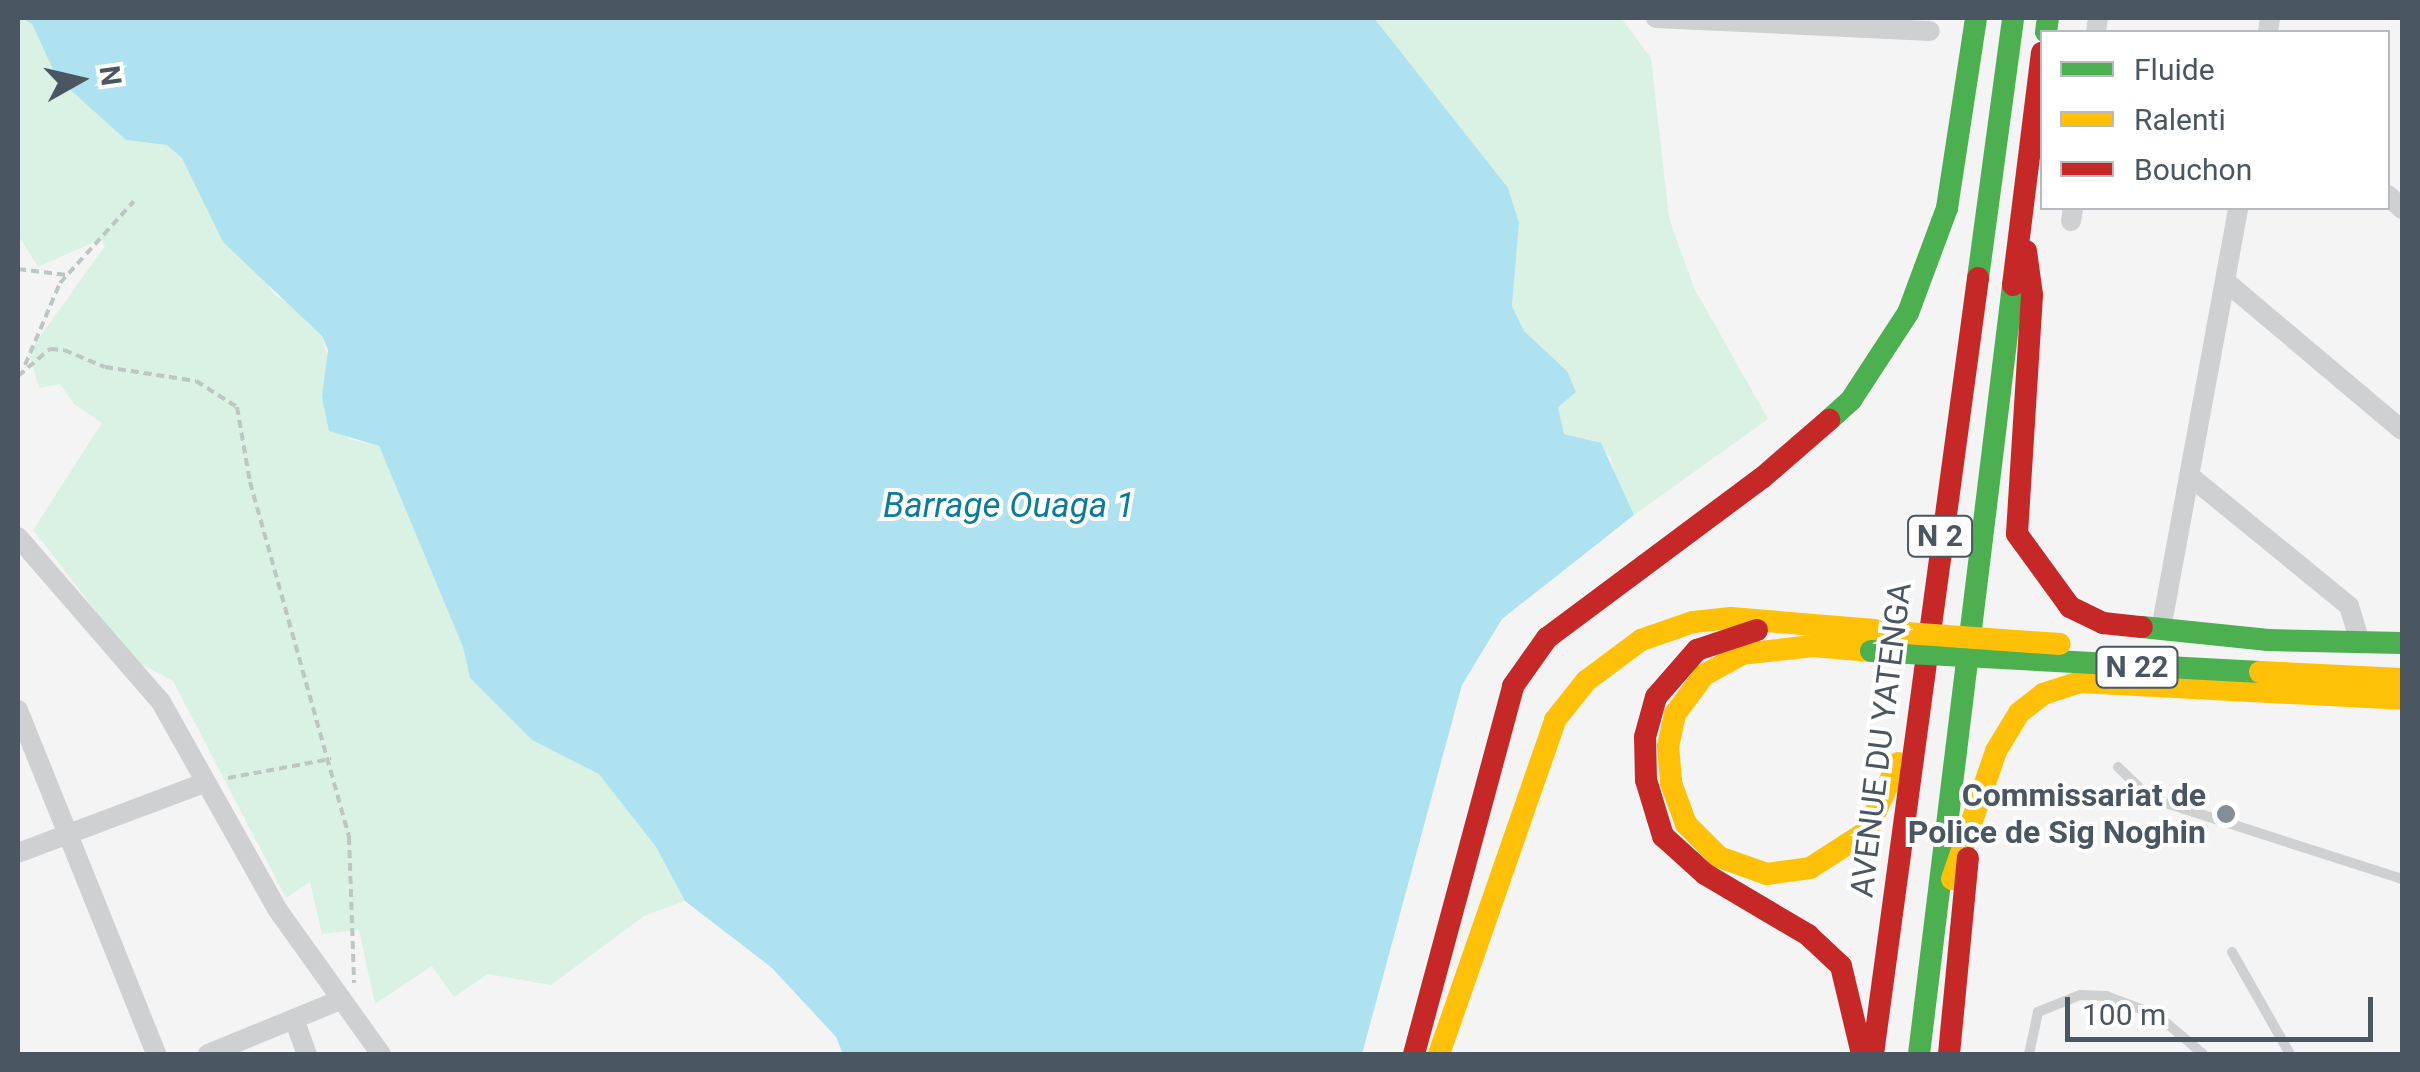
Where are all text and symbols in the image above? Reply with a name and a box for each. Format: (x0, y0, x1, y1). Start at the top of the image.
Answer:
north arrow (30, 30, 130, 130)
legend (2040, 30, 2390, 210)
text: Fluide (2134, 52, 2215, 87)
text: N (92, 64, 128, 88)
text: Ralenti (2134, 102, 2226, 137)
text: Bouchon (2134, 152, 2252, 187)
water label: Barrage Ouaga 1 (883, 485, 1135, 527)
road number: N 2 (1905, 511, 1975, 561)
street label: AVENUE DU YATENGA (1843, 580, 1919, 900)
road number: N 22 (2094, 642, 2180, 692)
place label: Commissariat de Police de Sig Noghin (1908, 777, 2206, 852)
marker: Commissariat de Police de Sig Noghin (2215, 803, 2237, 825)
scale bar (2070, 977, 2378, 1039)
text: 100 m (2082, 997, 2166, 1032)

